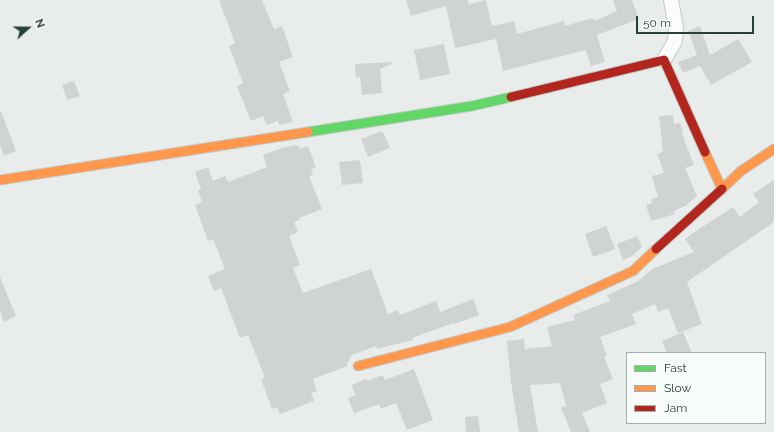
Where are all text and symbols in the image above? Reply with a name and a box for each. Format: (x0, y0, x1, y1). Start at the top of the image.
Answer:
north arrow (8, 8, 48, 48)
scale bar (638, 8, 756, 34)
text: 50 m (643, 16, 671, 30)
text: N (32, 17, 47, 30)
legend (626, 352, 766, 424)
text: Fast (664, 361, 687, 375)
text: Slow (664, 381, 691, 395)
text: Jam (664, 401, 687, 415)

